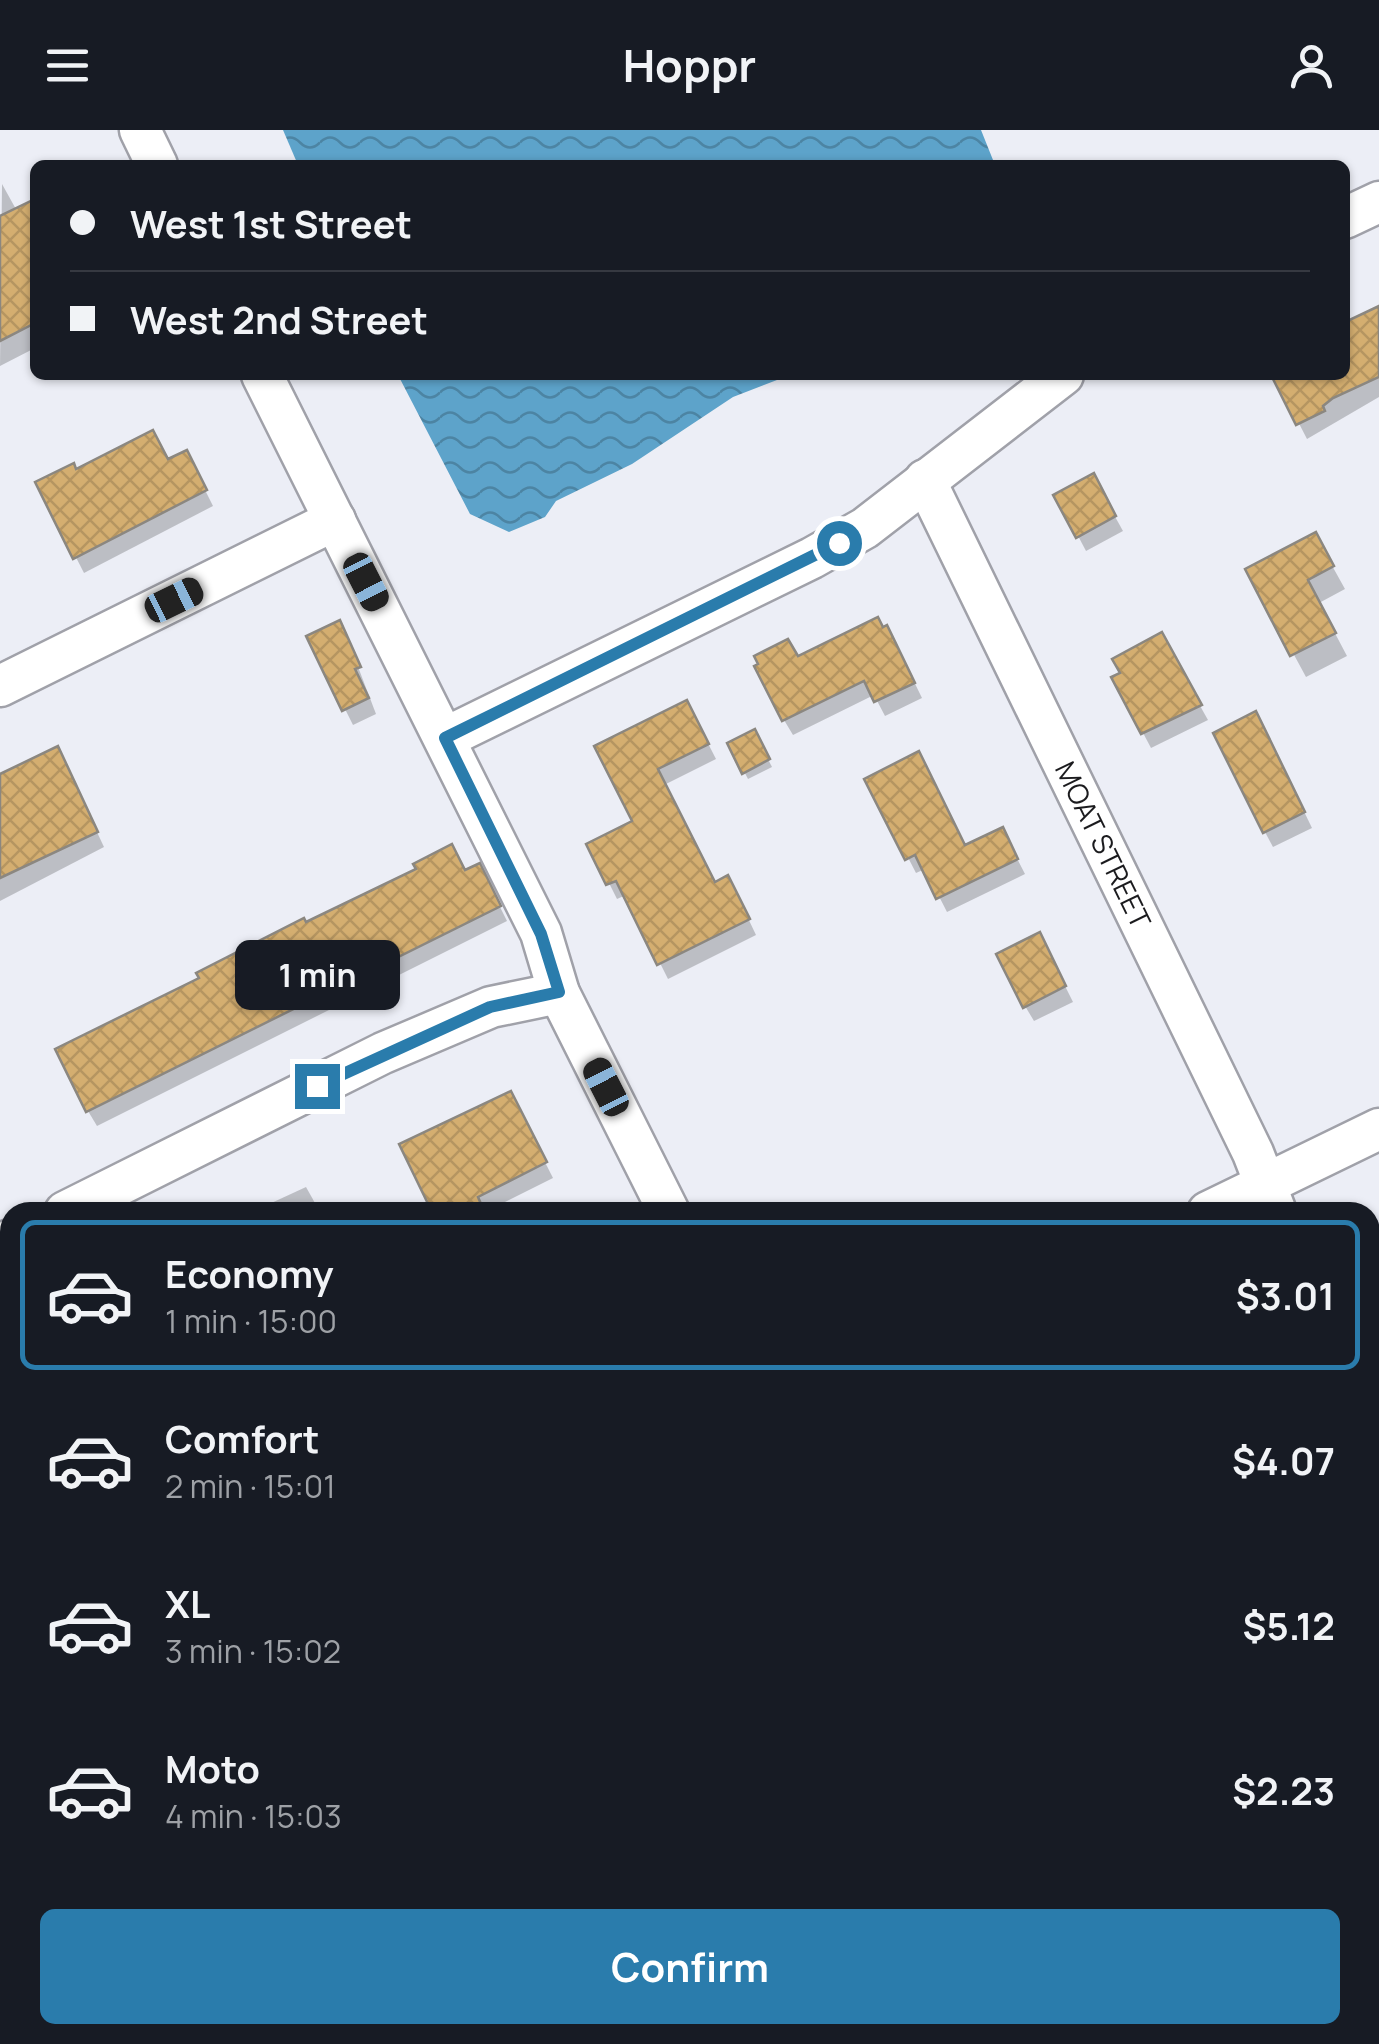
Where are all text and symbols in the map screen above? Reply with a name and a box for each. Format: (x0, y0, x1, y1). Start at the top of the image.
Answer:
text: Hoppr (623, 34, 756, 96)
icon: menu (40, 38, 95, 93)
icon: person (1284, 38, 1339, 93)
text: West 1st Street (130, 197, 412, 249)
text: West 2nd Street (130, 293, 428, 345)
route start (817, 521, 862, 566)
car (339, 548, 393, 616)
car (140, 573, 208, 627)
street label: MOAT STREET (1047, 755, 1161, 934)
callout: 1 min (234, 941, 400, 1011)
text: 1 min (278, 953, 357, 997)
car (579, 1053, 633, 1121)
route end (295, 1064, 340, 1109)
text: Economy (165, 1247, 334, 1299)
icon: car (45, 1250, 135, 1340)
text: $3.01 (1236, 1269, 1335, 1321)
text: 1 min · 15:00 (165, 1299, 337, 1343)
text: Comfort (165, 1412, 319, 1464)
icon: car (45, 1415, 135, 1505)
text: $4.07 (1232, 1434, 1335, 1486)
text: 2 min · 15:01 (165, 1464, 336, 1508)
text: XL (165, 1577, 210, 1629)
icon: car (45, 1580, 135, 1670)
text: $5.12 (1243, 1599, 1335, 1651)
text: 3 min · 15:02 (165, 1629, 341, 1673)
text: Moto (165, 1742, 260, 1794)
icon: car (45, 1745, 135, 1835)
text: $2.23 (1232, 1764, 1335, 1816)
text: 4 min · 15:03 (165, 1794, 342, 1838)
button: Confirm (40, 1909, 1340, 2024)

